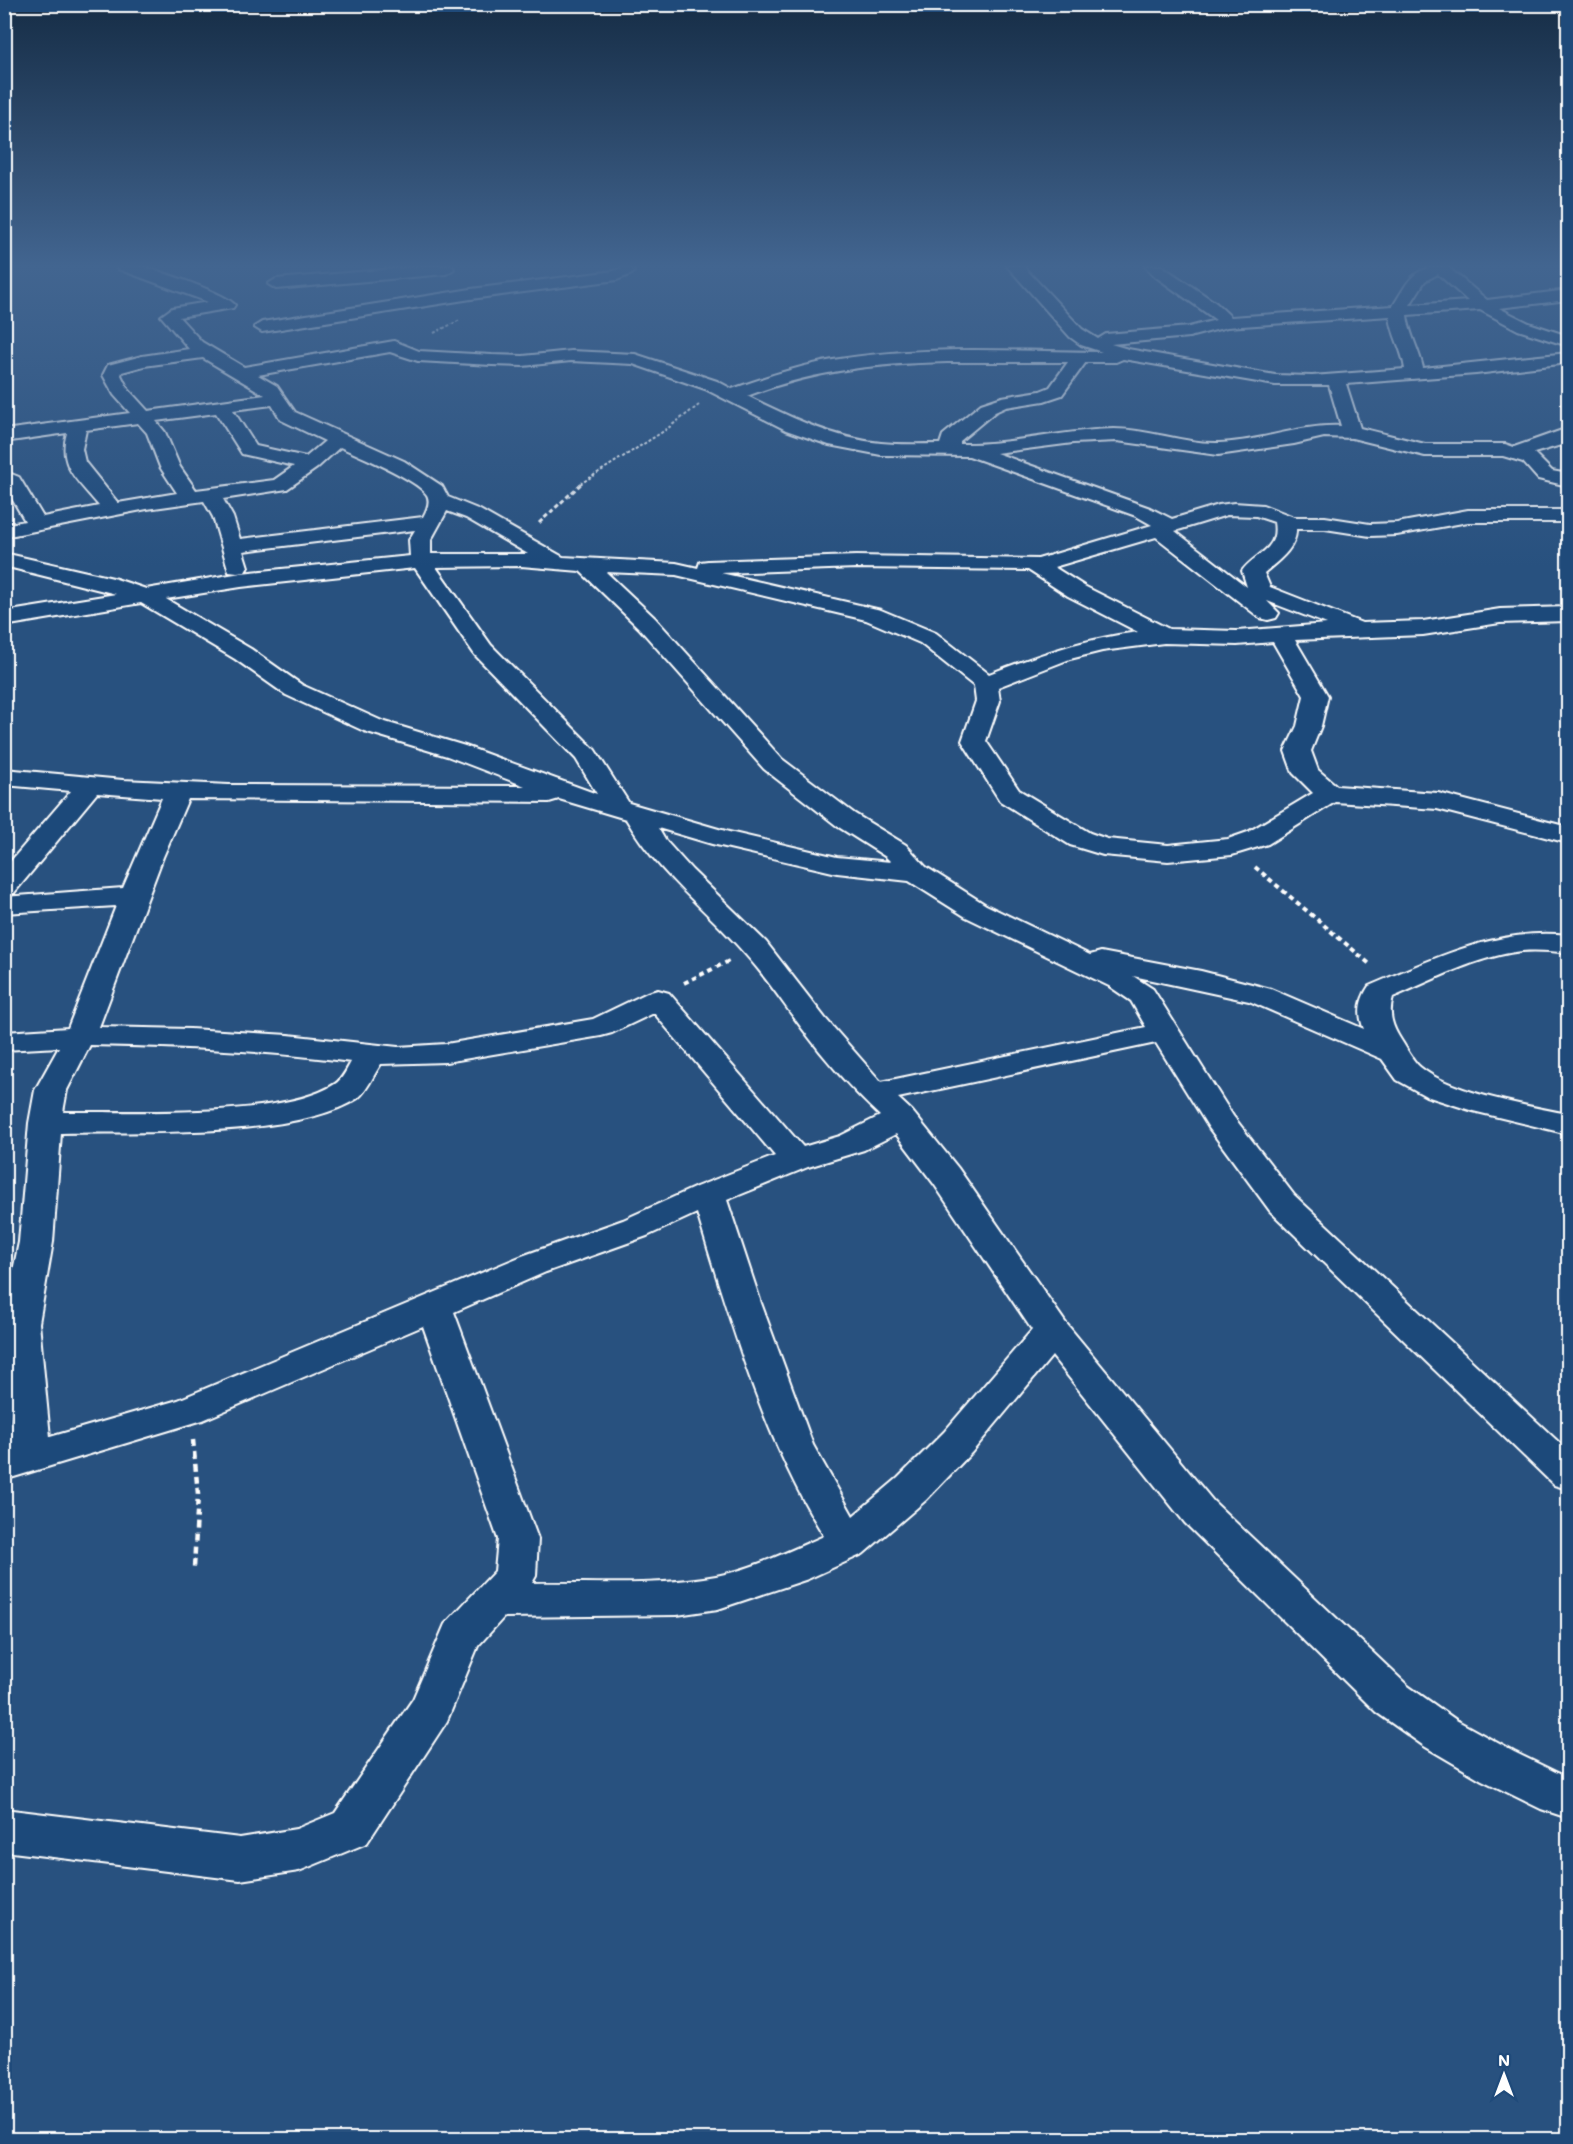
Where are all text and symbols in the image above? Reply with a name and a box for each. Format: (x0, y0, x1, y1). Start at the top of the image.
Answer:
north arrow (1474, 2045, 1534, 2105)
text: N (1498, 2049, 1510, 2070)

